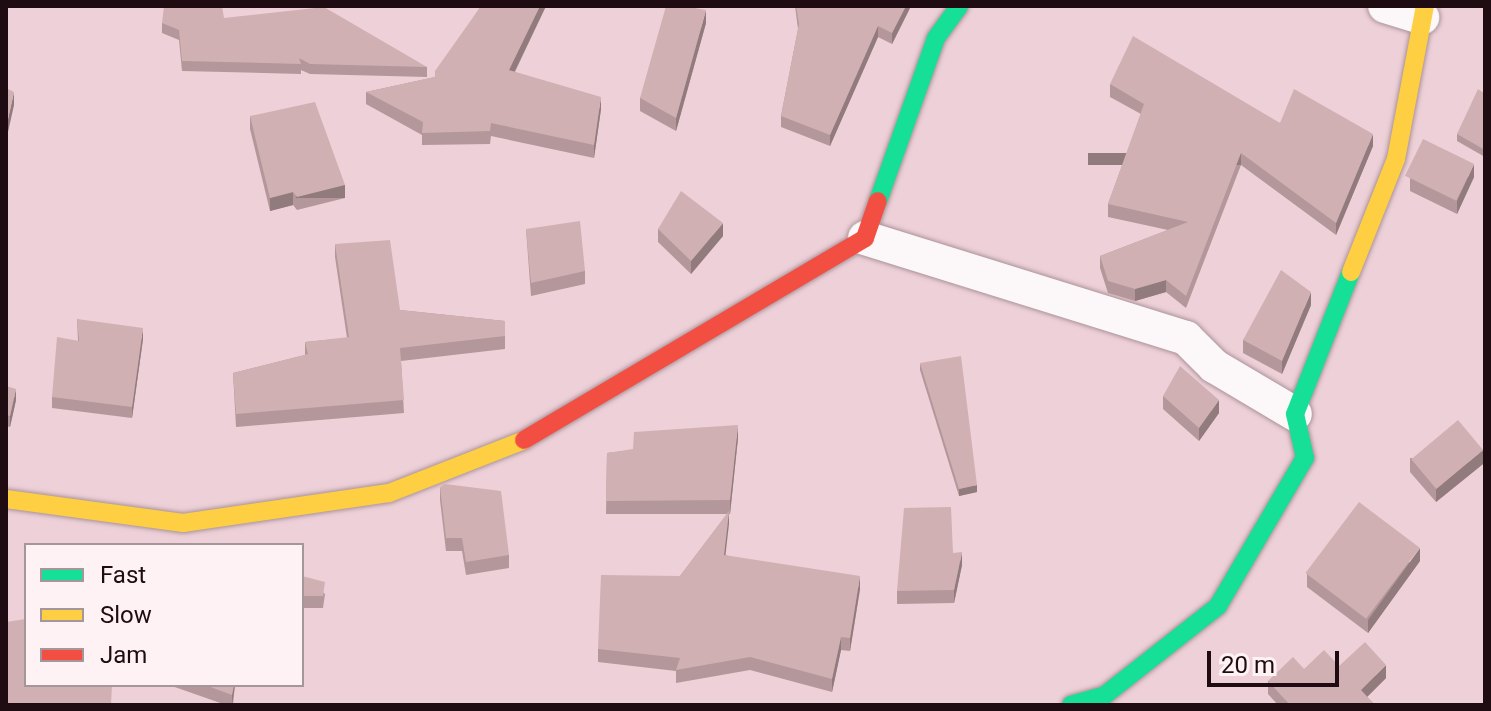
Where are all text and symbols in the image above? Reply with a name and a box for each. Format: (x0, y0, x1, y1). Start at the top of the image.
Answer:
legend (24, 543, 304, 687)
text: Fast (100, 561, 146, 589)
text: Slow (100, 601, 152, 629)
scale bar (1211, 635, 1343, 685)
text: Jam (100, 641, 147, 669)
text: 20 m (1221, 651, 1275, 679)

